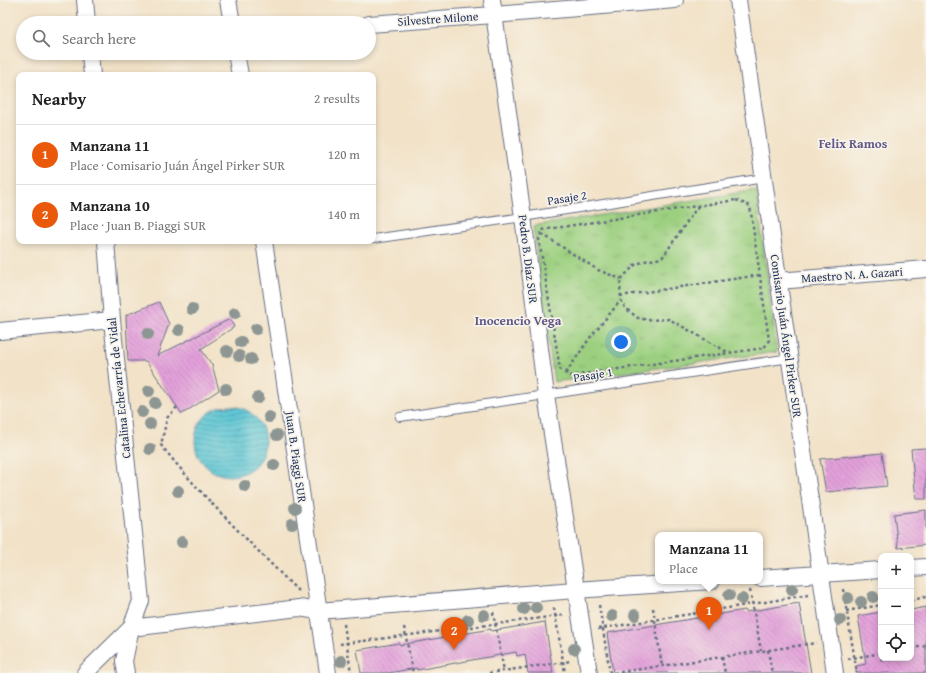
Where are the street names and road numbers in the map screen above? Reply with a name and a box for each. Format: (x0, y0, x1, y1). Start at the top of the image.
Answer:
street label: Silvestre Milone (397, 7, 479, 30)
street label: Pasaje 2 (546, 186, 588, 209)
street label: Pedro B. Díaz SUR (515, 214, 542, 304)
street label: Comisario Juán Ángel Pirker SUR (767, 253, 806, 419)
street label: Maestro N. A. Gazari (801, 262, 904, 287)
street label: Catalina Echevarría de Vidal (103, 316, 134, 459)
street label: Pasaje 1 (572, 363, 614, 386)
street label: Juan B. Piaggi SUR (281, 408, 311, 504)

